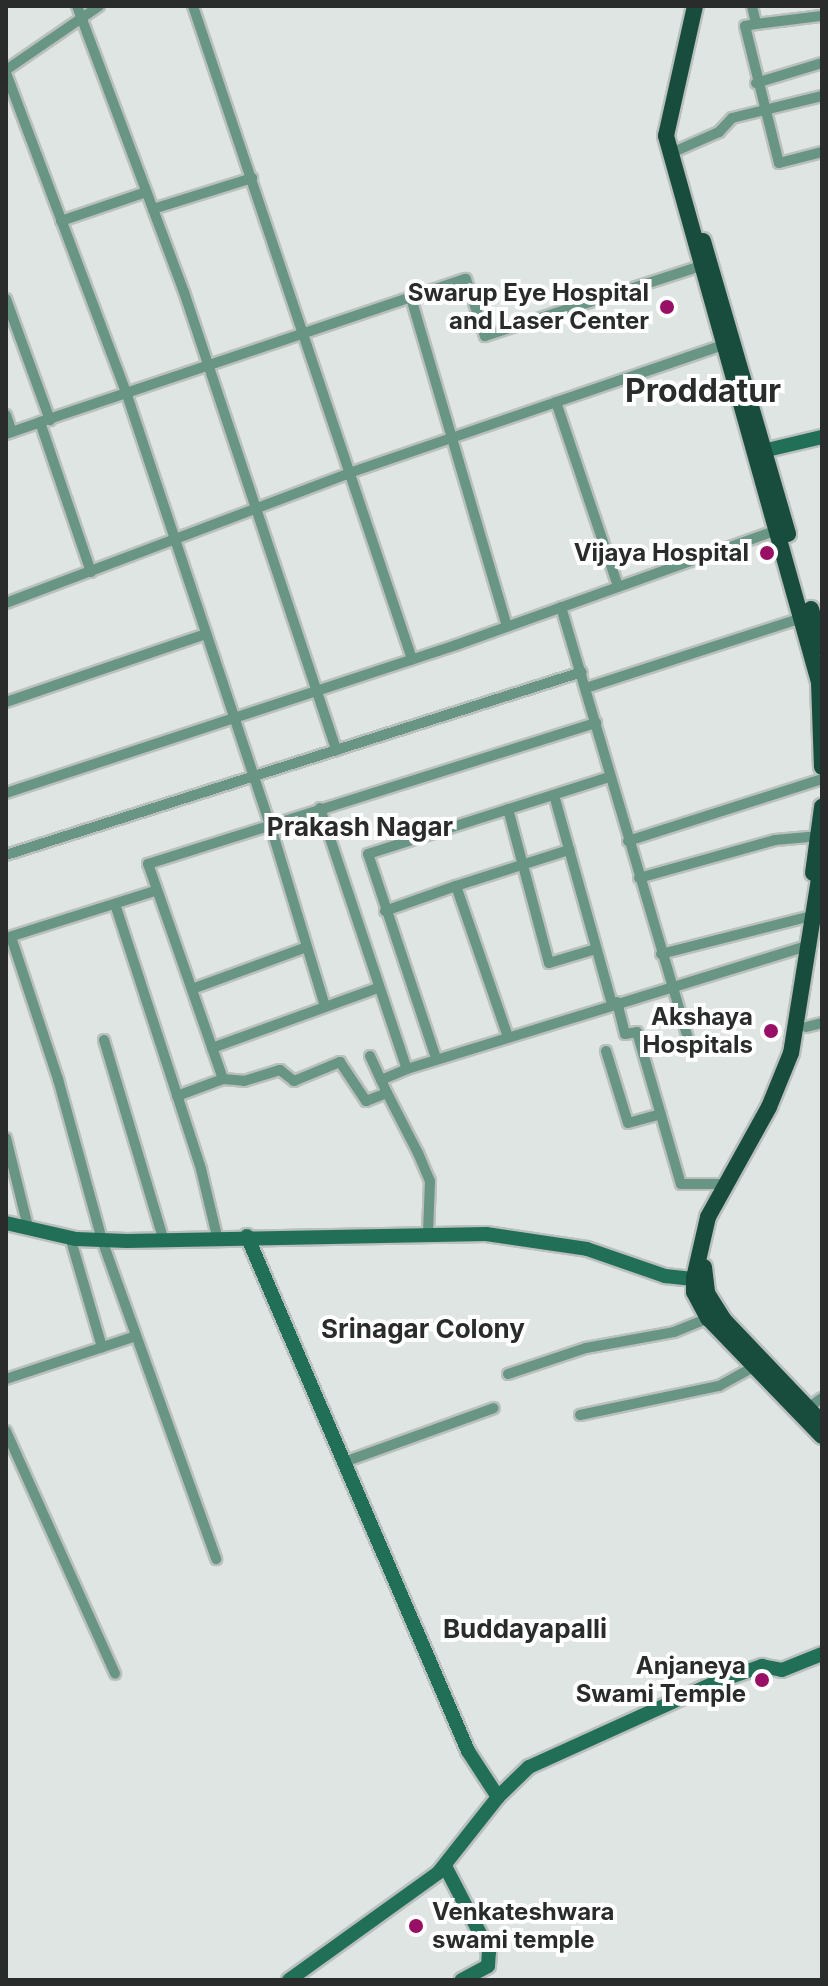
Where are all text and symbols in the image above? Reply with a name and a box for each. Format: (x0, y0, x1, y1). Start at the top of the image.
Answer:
place label: Swarup Eye Hospital and Laser Center (408, 279, 649, 335)
marker: Swarup Eye Hospital and Laser Center (656, 296, 678, 318)
district label: Proddatur (625, 372, 781, 410)
place label: Vijaya Hospital (574, 539, 749, 567)
marker: Vijaya Hospital (756, 542, 778, 564)
district label: Prakash Nagar (267, 811, 453, 843)
place label: Akshaya Hospitals (642, 1003, 753, 1059)
marker: Akshaya Hospitals (760, 1020, 782, 1042)
district label: Srinagar Colony (321, 1313, 525, 1345)
district label: Buddayapalli (443, 1613, 607, 1645)
place label: Anjaneya Swami Temple (576, 1652, 746, 1708)
marker: Anjaneya Swami Temple (753, 1671, 771, 1689)
place label: Venkateshwara swami temple (432, 1898, 614, 1954)
marker: Venkateshwara swami temple (407, 1917, 425, 1935)

